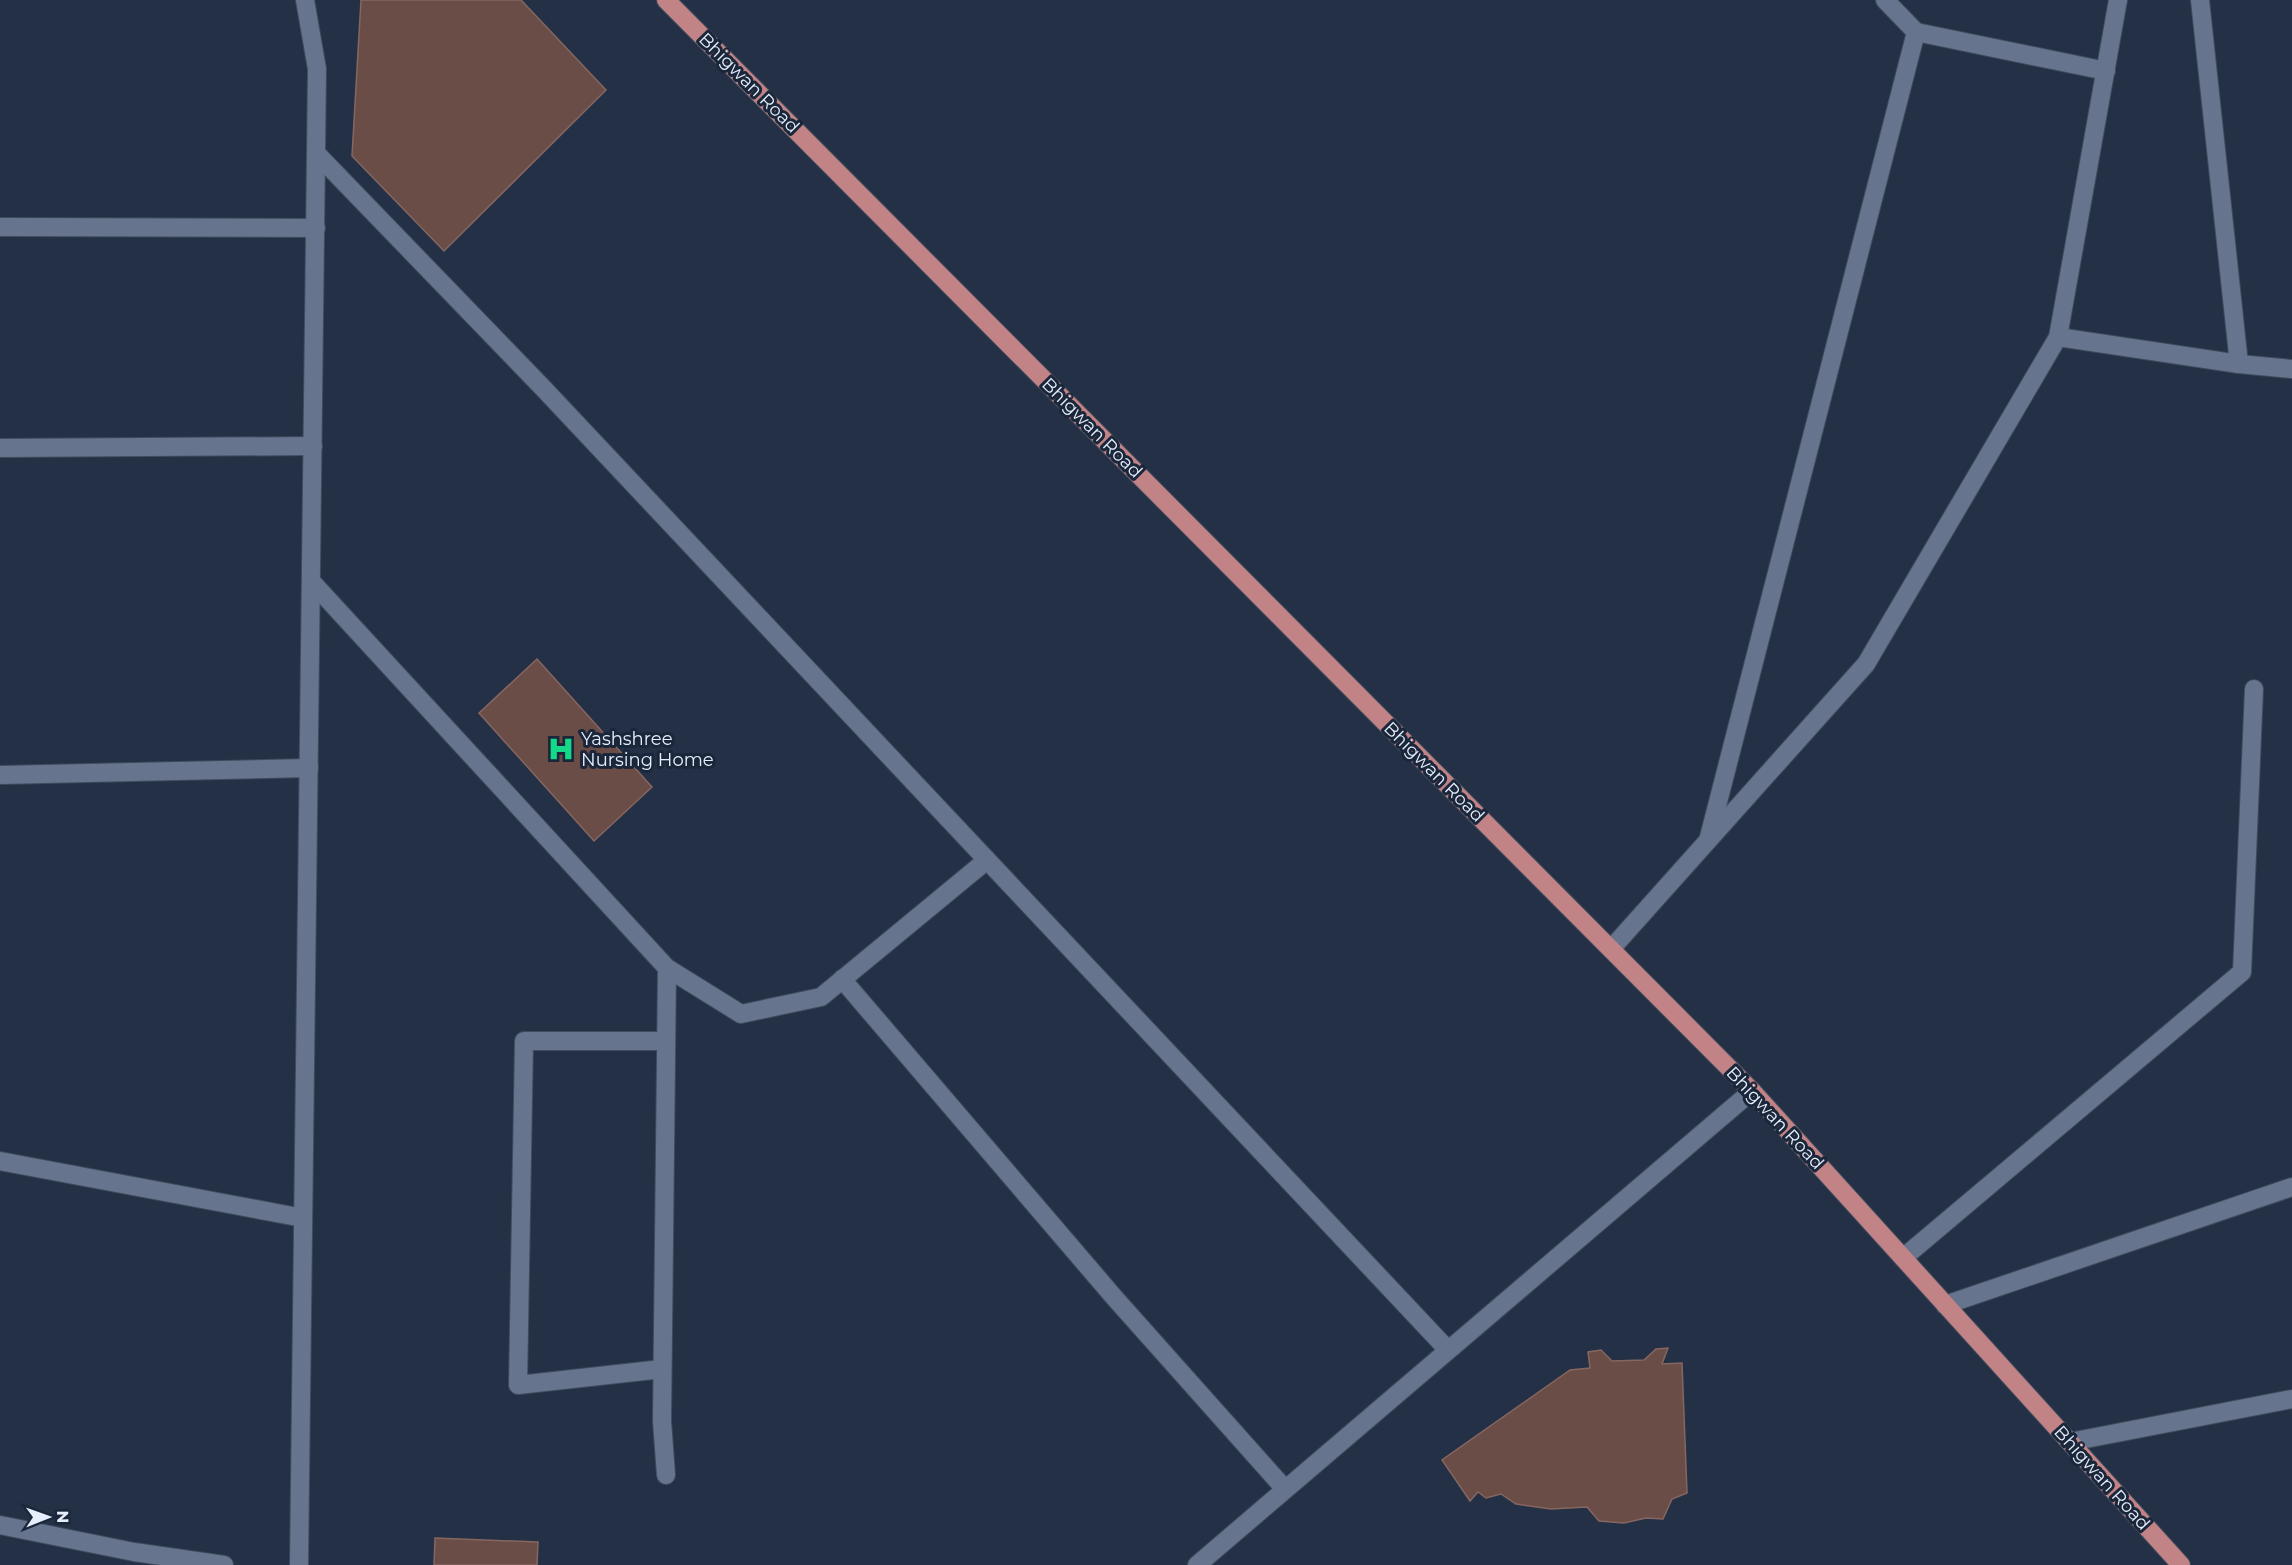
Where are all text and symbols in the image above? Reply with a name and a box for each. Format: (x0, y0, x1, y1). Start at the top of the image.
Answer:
street label: Bhigwan Road (694, 28, 804, 138)
street label: Bhigwan Road (1037, 373, 1147, 483)
street label: Bhigwan Road (1379, 717, 1489, 827)
place label: Yashshree Nursing Home (581, 728, 714, 771)
hospital icon: Yashshree Nursing Home (546, 734, 576, 764)
street label: Bhigwan Road (1722, 1062, 1828, 1174)
street label: Bhigwan Road (2049, 1421, 2155, 1535)
north arrow (18, 1487, 78, 1547)
text: N (53, 1510, 72, 1523)

